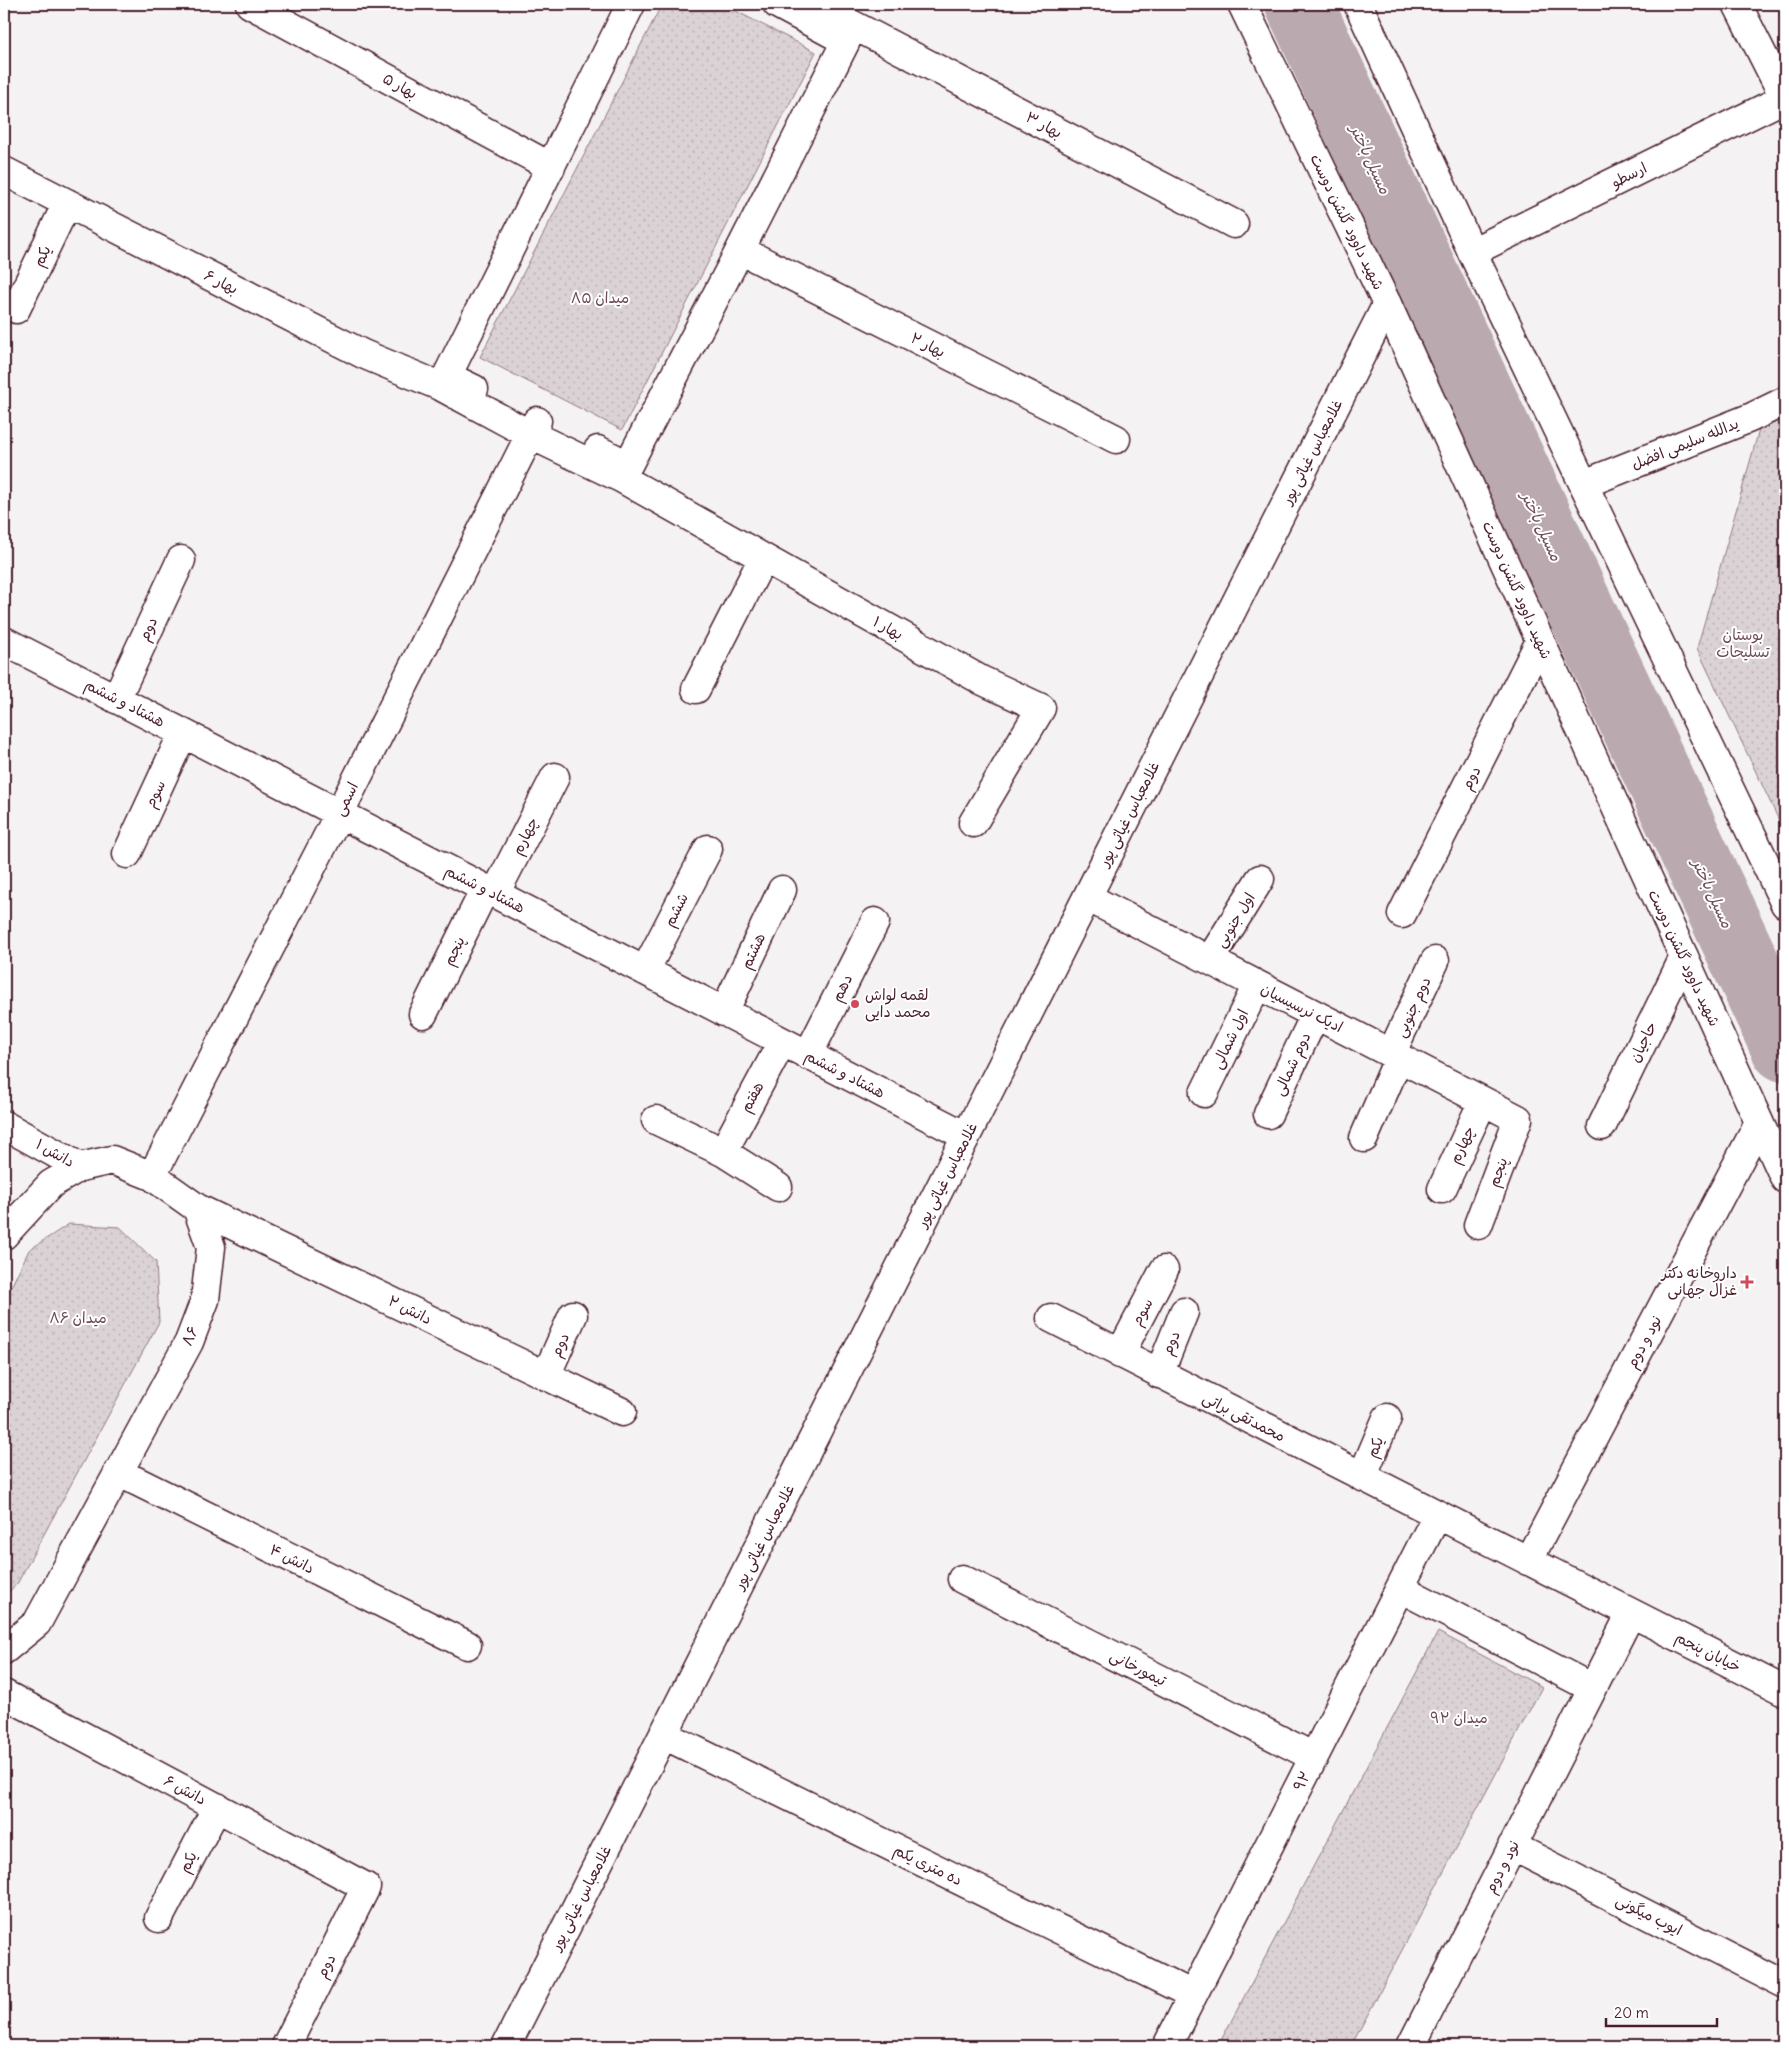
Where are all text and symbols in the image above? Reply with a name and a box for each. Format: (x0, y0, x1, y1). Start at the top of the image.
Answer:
street label: بهار ۵ (380, 68, 421, 103)
street label: بهار ۳ (1023, 107, 1066, 142)
water label: مسیل باختر (1345, 119, 1396, 198)
street label: شهید داوود گلشن دوست (1306, 151, 1389, 293)
street label: ارسطو (1607, 158, 1650, 193)
street label: یکم (28, 242, 57, 271)
street label: بهار ۶ (201, 265, 241, 298)
park label: میدان ۸۵ (571, 288, 629, 307)
street label: بهار ۲ (908, 328, 949, 361)
street label: غلامعباس غیاثی پور (1276, 396, 1347, 509)
street label: یدالله سلیمی افضل (1628, 413, 1742, 475)
water label: مسیل باختر (1516, 486, 1567, 565)
street label: شهید داوود گلشن دوست (1479, 518, 1556, 662)
street label: بهار ۱ (870, 612, 907, 644)
street label: دوم (134, 614, 164, 645)
park label: بوستان تسلیحات (1716, 625, 1770, 661)
street label: هشتاد و ششم (81, 674, 168, 734)
street label: غلامعباس غیاثی پور (1093, 758, 1164, 871)
street label: دوم (1457, 763, 1487, 794)
street label: سوم (140, 777, 172, 812)
street label: اسمی (329, 779, 363, 819)
street label: چهارم (507, 814, 544, 859)
water label: مسیل باختر (1687, 853, 1738, 932)
street label: هشتاد و ششم (441, 860, 528, 920)
street label: شهید داوود گلشن دوست (1644, 886, 1725, 1029)
street label: اول جنوبی (1210, 889, 1260, 951)
street label: ششم (659, 890, 695, 931)
street label: هشتم (736, 930, 772, 973)
street label: پنجم (438, 933, 471, 970)
street label: دهم (827, 971, 859, 1006)
street label: دوم جنوبی (1390, 973, 1438, 1041)
street label: ادیک نرسیسیان (1258, 979, 1346, 1036)
place label: لقمه لواش محمد دايى (865, 985, 931, 1022)
marker: لقمه لواش محمد دايى (849, 998, 861, 1010)
street label: اول شمالی (1207, 1006, 1253, 1072)
street label: حاجیان (1625, 1018, 1660, 1065)
street label: دوم شمالی (1269, 1029, 1317, 1100)
street label: هشتاد و ششم (801, 1045, 888, 1105)
street label: هفتم (736, 1078, 770, 1117)
street label: غلامعباس غیاثی پور (911, 1119, 982, 1232)
street label: چهارم (1445, 1123, 1480, 1168)
street label: دانش ۱ (32, 1134, 78, 1171)
street label: پنجم (1483, 1154, 1514, 1190)
place label: داروخانه دکتر غزال جهانی (1660, 1263, 1737, 1300)
marker: داروخانه دکتر غزال جهانی (1741, 1276, 1753, 1288)
street label: دانش ۲ (385, 1291, 435, 1328)
street label: سوم (1126, 1295, 1159, 1330)
park label: میدان ۸۶ (49, 1308, 107, 1327)
street label: نود و دوم (1622, 1312, 1668, 1373)
street label: ۸۶ (177, 1323, 202, 1349)
street label: دوم (1157, 1328, 1187, 1359)
street label: دوم (546, 1330, 576, 1361)
street label: محمدتقی براتی (1199, 1388, 1289, 1446)
street label: یکم (1362, 1433, 1390, 1461)
street label: غلامعباس غیاثی پور (728, 1481, 799, 1594)
street label: دانش ۴ (267, 1540, 318, 1577)
street label: خیابان پنجم (1671, 1627, 1744, 1679)
street label: تیمورخانی (1106, 1645, 1170, 1691)
park label: میدان ۹۲ (1430, 1708, 1488, 1727)
street label: ۹۲ (1289, 1768, 1314, 1794)
street label: دانش ۶ (161, 1771, 210, 1809)
street label: نود و دوم (1480, 1837, 1526, 1898)
street label: ده متری یکم (889, 1840, 966, 1892)
street label: غلامعباس غیاثی پور (545, 1842, 616, 1955)
street label: یکم (174, 1848, 204, 1877)
street label: ایوب میگونی (1612, 1890, 1686, 1940)
street label: دوم (312, 1951, 342, 1982)
scale bar (1606, 1995, 1718, 2027)
text: 20 m (1614, 2003, 1649, 2022)

